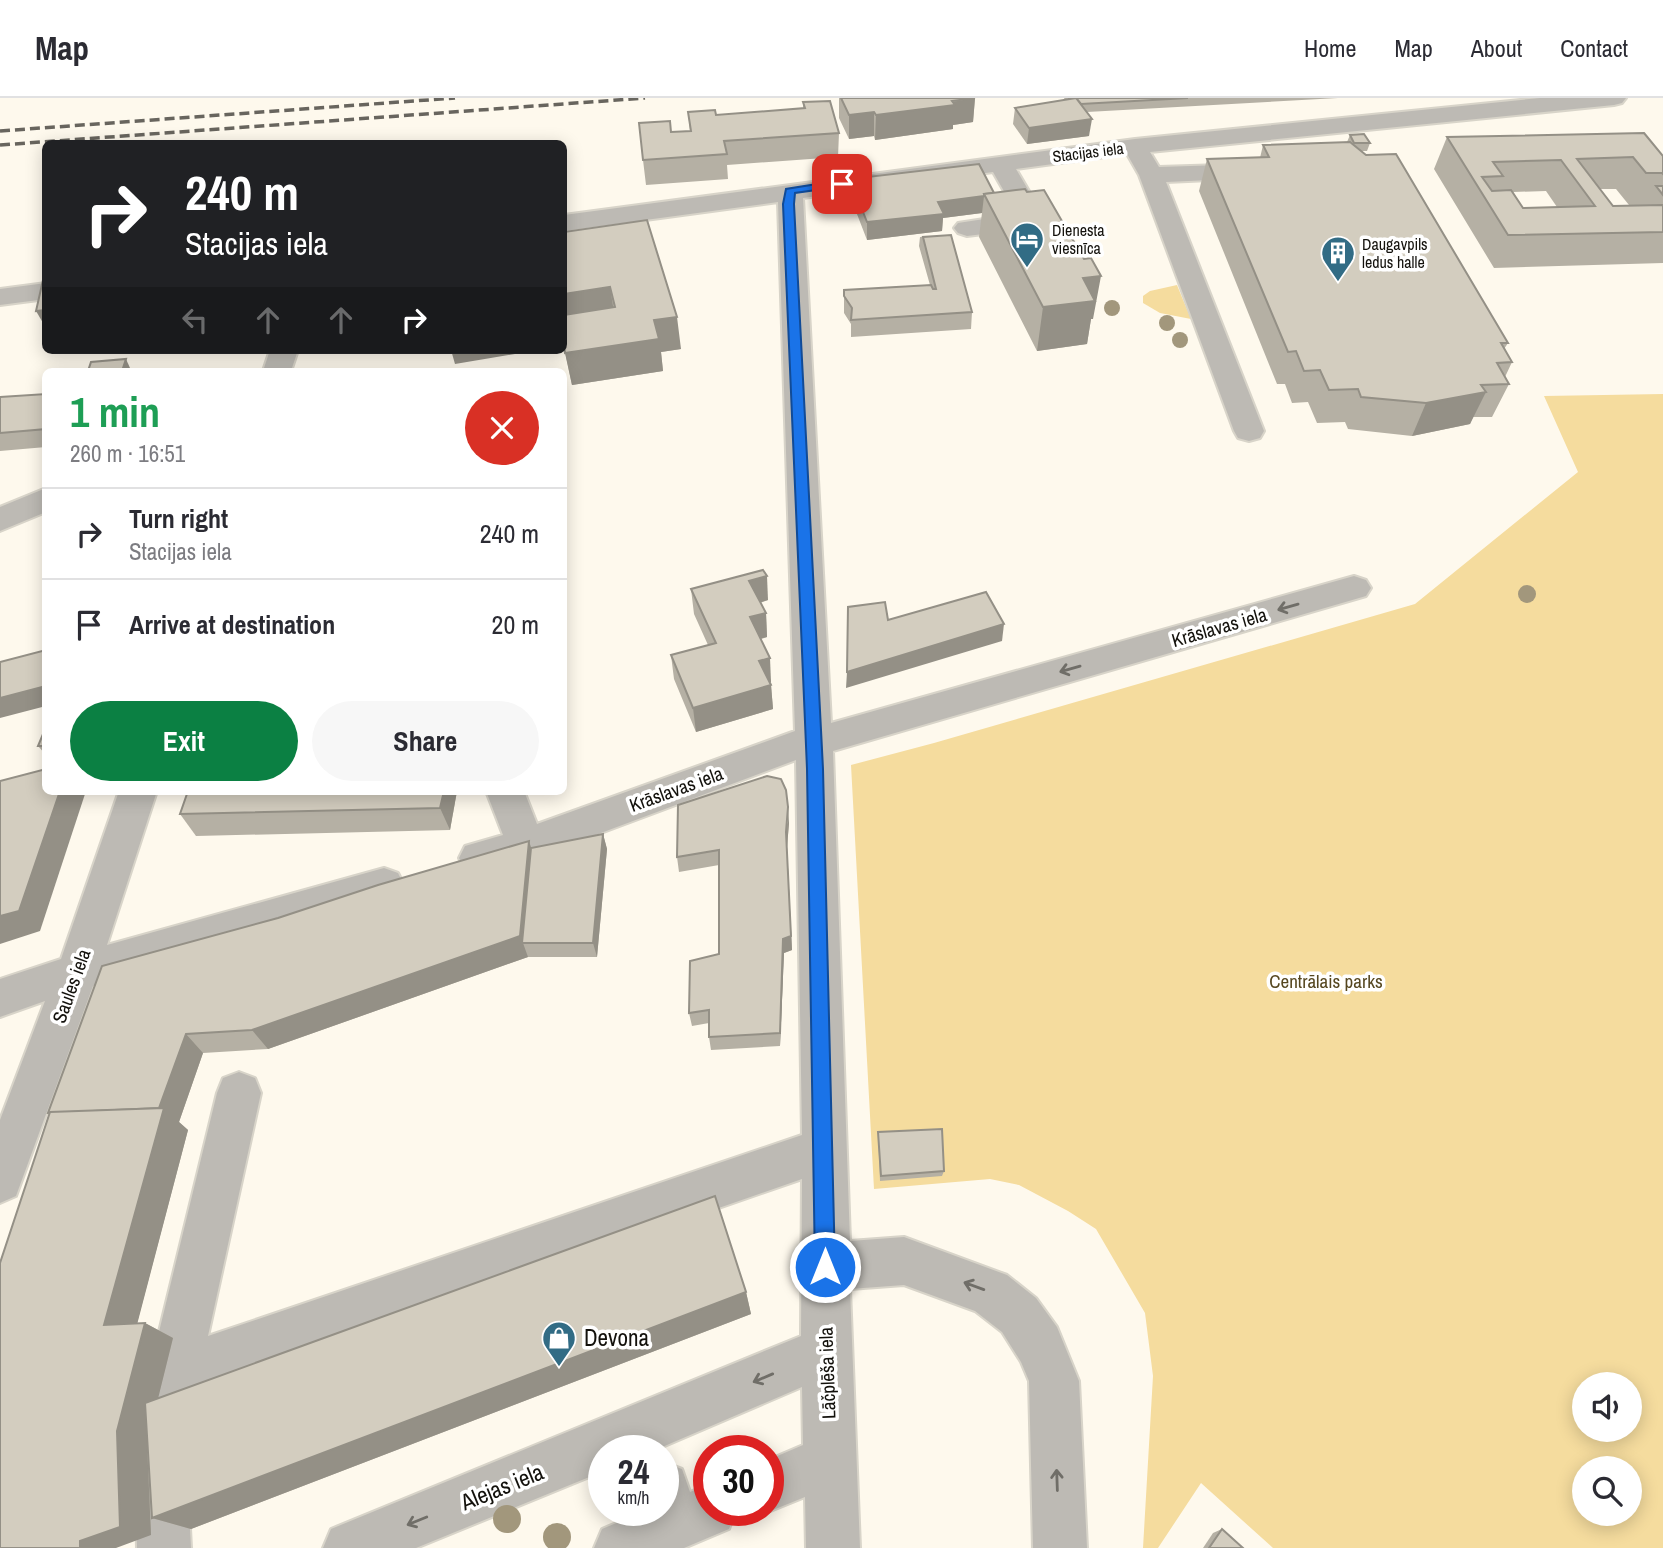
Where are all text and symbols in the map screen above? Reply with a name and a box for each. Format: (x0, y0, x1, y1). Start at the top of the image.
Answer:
text: Map (35, 26, 89, 70)
text: Home (1304, 32, 1356, 64)
text: Map (1394, 32, 1433, 64)
text: About (1471, 32, 1522, 64)
text: Contact (1560, 32, 1628, 64)
street label: Stacijas iela (1051, 137, 1126, 167)
pin (812, 154, 872, 214)
text: 240 m (185, 159, 299, 225)
icon: arrive (823, 165, 861, 203)
icon: right (70, 168, 161, 259)
place label: Dienesta viesnīca (1052, 219, 1105, 259)
hotel icon: Dienesta viesnīca (1008, 220, 1046, 269)
text: Stacijas iela (185, 222, 328, 265)
place label: Daugavpils ledus halle (1362, 233, 1428, 273)
building icon: Daugavpils ledus halle (1319, 234, 1357, 283)
icon: left (176, 301, 214, 339)
icon: ahead (249, 301, 287, 339)
icon: ahead (322, 301, 360, 339)
icon: right (395, 301, 433, 339)
text: 1 min (70, 384, 160, 440)
button: close (465, 391, 539, 465)
text: 260 m · 16:51 (70, 438, 185, 469)
text: Turn right (129, 501, 228, 536)
icon: right (70, 515, 108, 553)
text: 240 m (480, 516, 539, 551)
text: Stacijas iela (129, 536, 232, 567)
street label: Krāslavas iela (1168, 601, 1270, 653)
one-way arrow (1278, 601, 1300, 614)
icon: arrive (70, 606, 108, 644)
text: Arrive at destination (129, 607, 335, 642)
text: 20 m (492, 607, 539, 642)
one-way arrow (1059, 664, 1081, 677)
button: Exit (70, 701, 298, 781)
button: Share (312, 701, 539, 781)
street label: Krāslavas iela (626, 760, 727, 818)
street label: Saules iela (46, 945, 97, 1027)
park label: Centrālais parks (1269, 968, 1383, 994)
position arrow (788, 1230, 862, 1304)
one-way arrow (964, 1279, 986, 1292)
shop icon: Devona (540, 1319, 578, 1368)
place label: Devona (584, 1322, 650, 1353)
street label: Lāčplēša iela (812, 1326, 842, 1419)
one-way arrow (753, 1372, 774, 1385)
map controls (1572, 1372, 1642, 1526)
button: sound (1572, 1372, 1642, 1442)
speed limit sign: 30 (693, 1435, 784, 1526)
text: 24 (618, 1448, 649, 1495)
street label: Alejas iela (455, 1456, 548, 1518)
button: search (1572, 1456, 1642, 1526)
one-way arrow (1051, 1469, 1064, 1492)
text: km/h (618, 1485, 650, 1510)
one-way arrow (407, 1515, 428, 1528)

